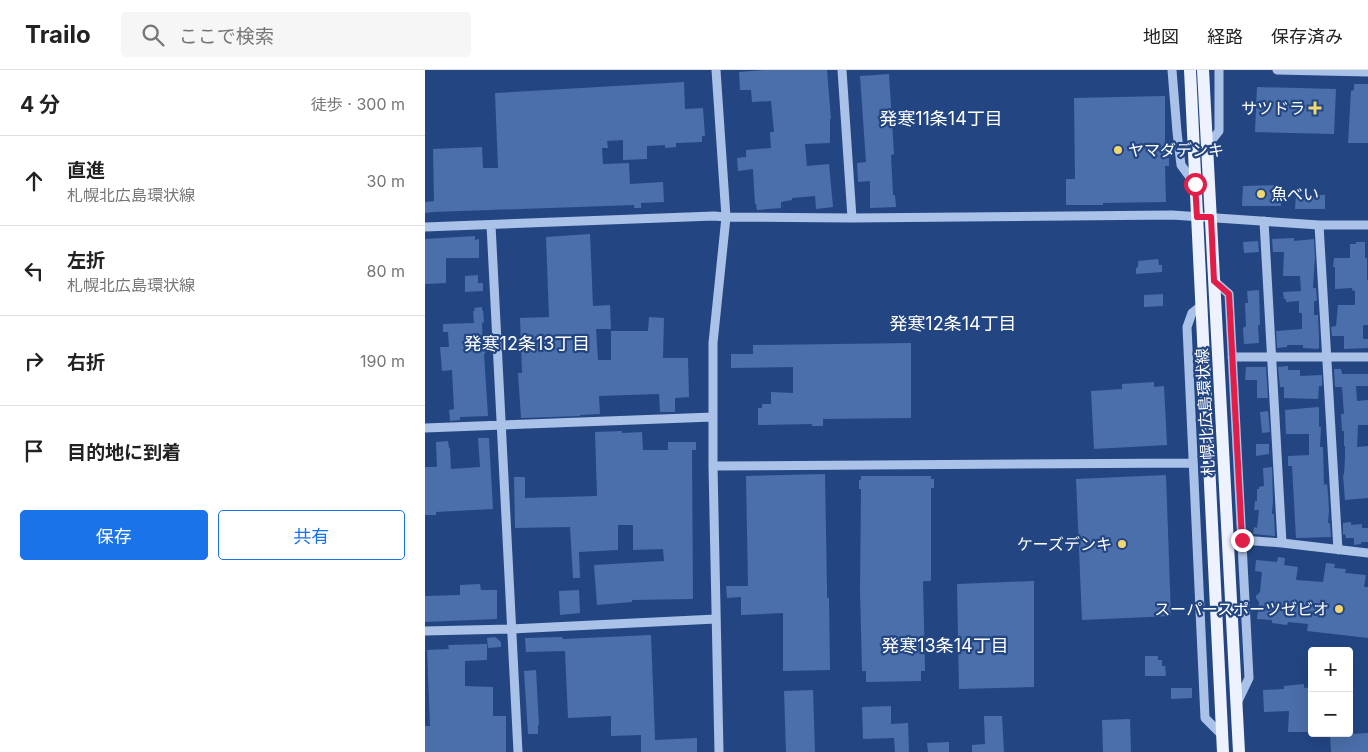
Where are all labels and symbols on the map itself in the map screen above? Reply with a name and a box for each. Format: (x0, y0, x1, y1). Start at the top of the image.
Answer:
place label: サツドラ (1241, 98, 1305, 118)
marker: サツドラ (1309, 102, 1321, 114)
district label: 発寒11条14丁目 (879, 108, 1003, 129)
place label: ヤマダデンキ (1128, 140, 1224, 160)
marker: ヤマダデンキ (1112, 144, 1124, 156)
route start (1184, 173, 1207, 196)
place label: 魚べい (1271, 184, 1319, 204)
marker: 魚べい (1255, 188, 1267, 200)
district label: 発寒12条14丁目 (889, 313, 1017, 334)
district label: 発寒12条13丁目 (464, 333, 590, 354)
street label: 札幌北広島環状線 (1192, 348, 1218, 476)
route end (1231, 529, 1254, 552)
place label: ケーズデンキ (1017, 534, 1112, 554)
marker: ケーズデンキ (1116, 538, 1128, 550)
place label: スーパースポーツゼビオ (1154, 599, 1329, 619)
marker: スーパースポーツゼビオ (1333, 603, 1345, 615)
district label: 発寒13条14丁目 (881, 635, 1009, 656)

